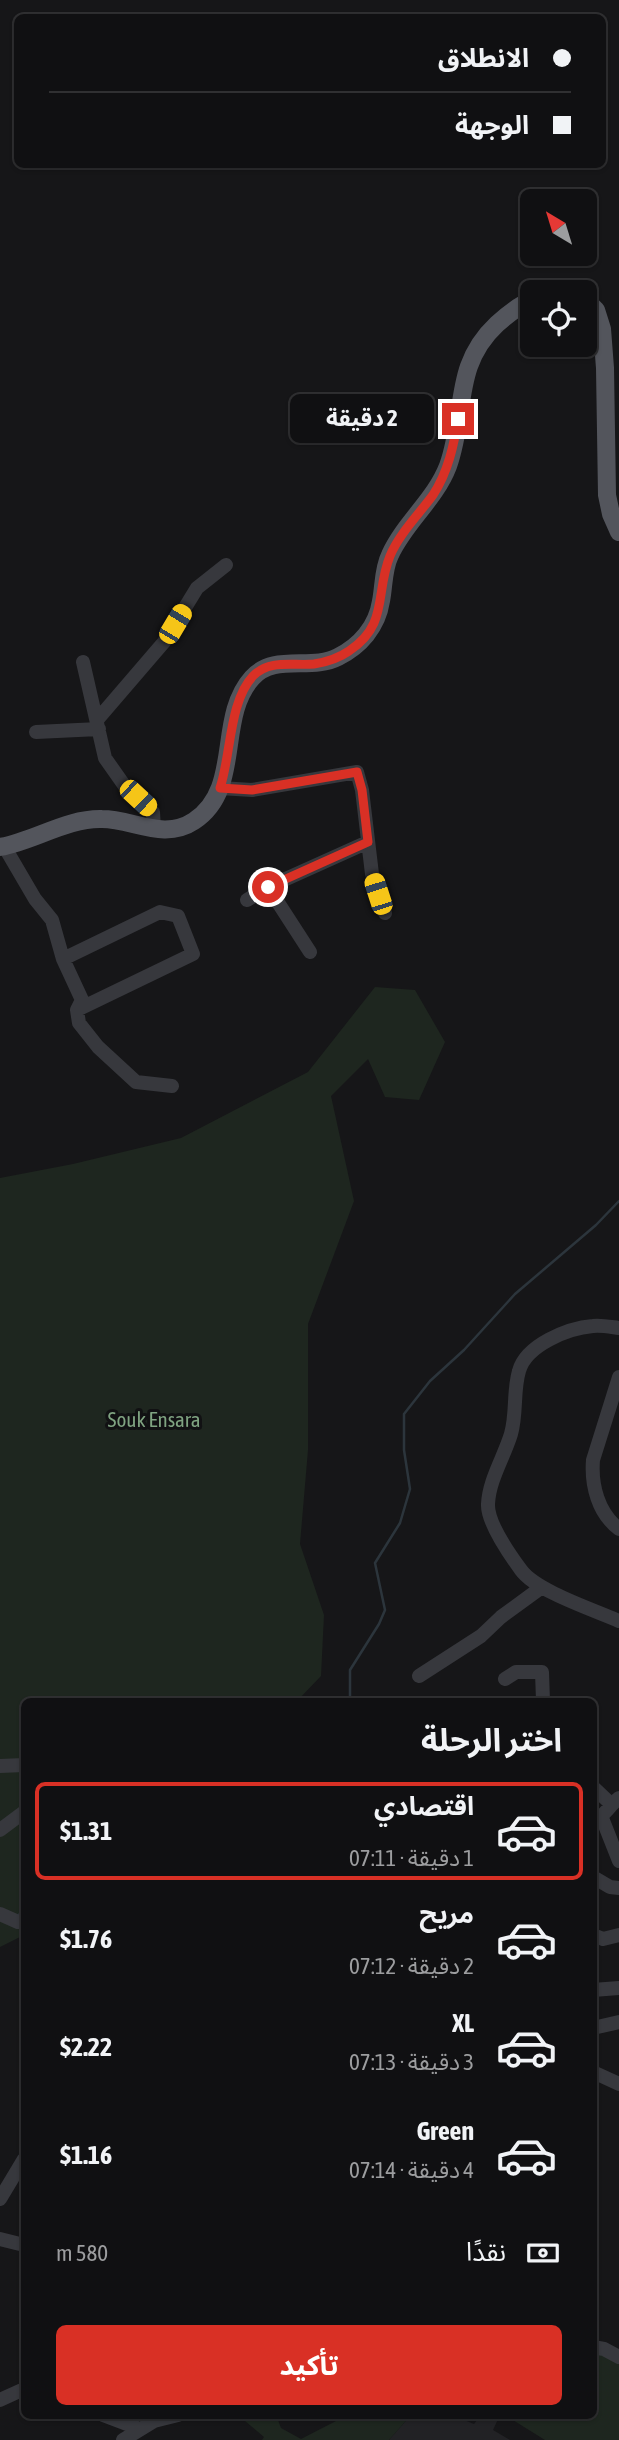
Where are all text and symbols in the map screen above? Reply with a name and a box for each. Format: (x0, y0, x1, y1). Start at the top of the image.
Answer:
text: الانطلاق (438, 43, 529, 73)
text: الوجهة (455, 110, 529, 140)
north arrow (520, 189, 597, 266)
map controls (520, 189, 597, 357)
button: locate (520, 280, 597, 357)
callout: 2 دقيقة (290, 394, 434, 444)
route end (442, 403, 474, 435)
text: 2 دقيقة (326, 405, 398, 431)
car (156, 601, 195, 647)
car (116, 776, 161, 820)
route start (252, 871, 284, 903)
car (362, 871, 395, 917)
park label: Souk Ensara (108, 1407, 200, 1431)
text: اختر الرحلة (421, 1721, 562, 1758)
text: اقتصادي (374, 1791, 474, 1821)
icon: car (495, 1800, 558, 1863)
text: $1.31 (60, 1816, 112, 1846)
text: 1 دقيقة · 07:11 (349, 1845, 474, 1871)
text: مريح (419, 1899, 474, 1929)
icon: car (495, 1908, 558, 1971)
text: $1.76 (60, 1924, 112, 1954)
text: 2 دقيقة · 07:12 (349, 1953, 474, 1979)
text: XL (452, 2008, 474, 2038)
icon: car (495, 2016, 558, 2079)
text: $2.22 (60, 2032, 112, 2062)
text: 3 دقيقة · 07:13 (349, 2049, 474, 2075)
text: Green (416, 2116, 474, 2146)
icon: car (495, 2124, 558, 2187)
text: $1.16 (60, 2140, 112, 2170)
text: 4 دقيقة · 07:14 (349, 2157, 474, 2183)
icon: cash (524, 2234, 562, 2272)
text: نقدًا (466, 2237, 506, 2267)
text: 580 m (56, 2240, 108, 2266)
button: تأكيد (56, 2325, 562, 2405)

